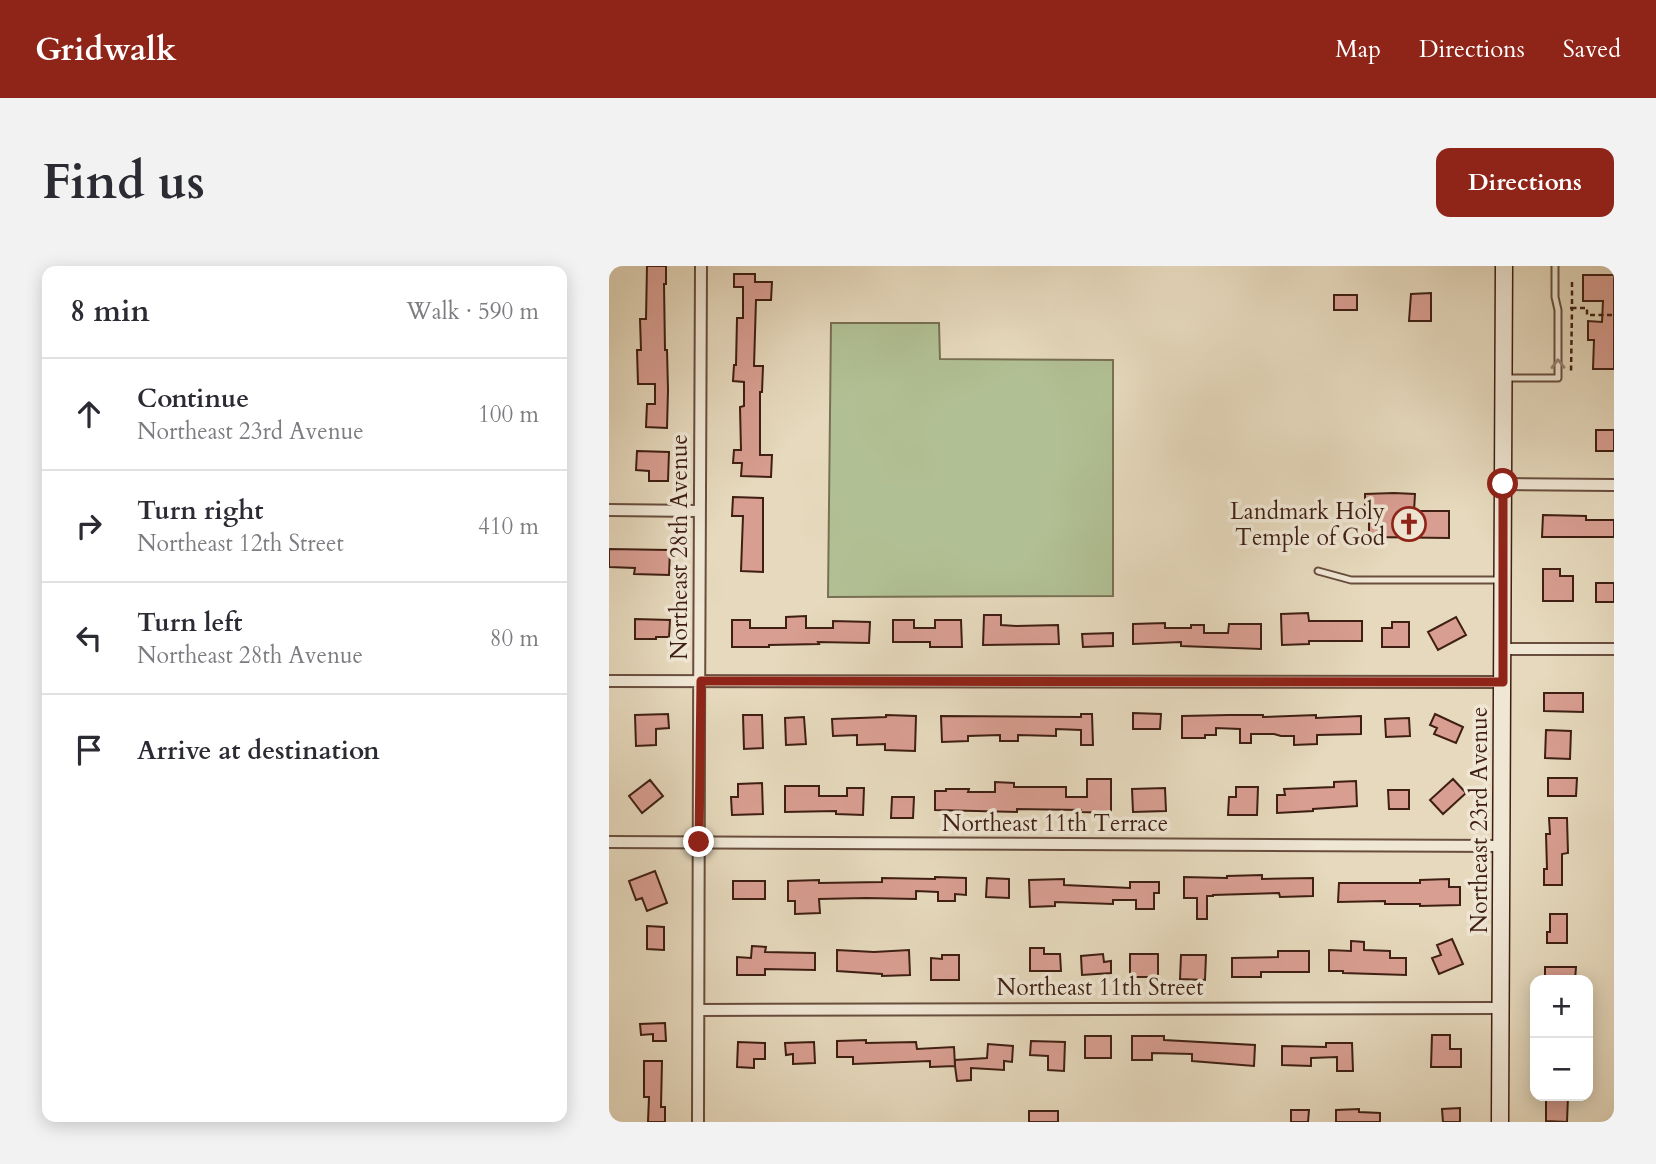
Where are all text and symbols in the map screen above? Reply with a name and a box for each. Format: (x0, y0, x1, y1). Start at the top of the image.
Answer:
text: Gridwalk (35, 27, 177, 72)
text: Map (1335, 33, 1381, 66)
text: Directions (1419, 33, 1525, 66)
text: Saved (1563, 33, 1621, 66)
button: Directions (1436, 148, 1614, 217)
text: Find us (42, 149, 205, 216)
text: 8 min (70, 291, 150, 332)
text: Walk · 590 m (406, 296, 539, 327)
one-way arrow (1550, 358, 1566, 369)
text: Continue (137, 381, 249, 416)
icon: ahead (70, 395, 108, 433)
text: 100 m (478, 399, 539, 430)
text: Northeast 23rd Avenue (137, 416, 364, 447)
street label: Northeast 28th Avenue (664, 434, 695, 660)
route start (1487, 468, 1518, 499)
text: Turn right (137, 493, 264, 528)
place label: Landmark Holy Temple of God (1230, 496, 1386, 553)
church icon: Landmark Holy Temple of God (1390, 505, 1428, 543)
icon: right (70, 507, 108, 545)
text: 410 m (478, 511, 539, 542)
text: Northeast 12th Street (137, 528, 344, 559)
text: Turn left (137, 605, 242, 640)
icon: left (70, 619, 108, 657)
text: 80 m (490, 623, 539, 654)
text: Northeast 28th Avenue (137, 640, 363, 671)
street label: Northeast 23rd Avenue (1464, 707, 1495, 933)
icon: arrive (70, 731, 108, 769)
text: Arrive at destination (137, 733, 380, 768)
street label: Northeast 11th Terrace (942, 808, 1168, 839)
route end (683, 826, 714, 857)
street label: Northeast 11th Street (997, 972, 1203, 1003)
map controls (1530, 975, 1593, 1101)
button: + (1530, 975, 1593, 1038)
button: − (1530, 1038, 1593, 1101)

